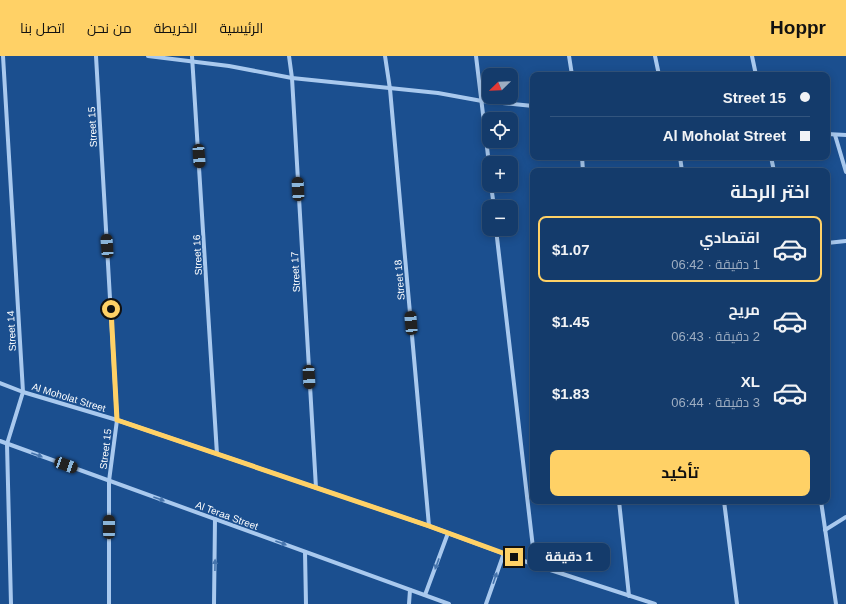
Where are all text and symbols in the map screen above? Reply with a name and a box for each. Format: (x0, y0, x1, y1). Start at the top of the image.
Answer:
text: Hoppr (770, 17, 826, 38)
text: اتصل بنا (20, 20, 65, 36)
text: من نحن (87, 20, 132, 36)
text: الخريطة (154, 20, 197, 36)
text: الرئيسية (219, 20, 263, 36)
north arrow (482, 68, 518, 104)
map controls (482, 68, 518, 236)
text: Street 15 (723, 89, 786, 106)
street label: Street 15 (86, 106, 99, 148)
button: locate (482, 112, 518, 148)
text: Al Moholat Street (663, 127, 786, 144)
car (192, 144, 206, 168)
button: + (482, 156, 518, 192)
car (291, 177, 305, 201)
text: اختر الرحلة (730, 182, 810, 202)
button: − (482, 200, 518, 236)
text: اقتصادي (700, 229, 760, 246)
icon: car (772, 231, 808, 267)
car (100, 234, 114, 258)
street label: Street 16 (191, 234, 204, 276)
text: $1.07 (552, 241, 590, 258)
street label: Street 17 (289, 251, 302, 293)
text: 1 دقيقة · 06:42 (671, 257, 760, 272)
street label: Street 18 (392, 259, 407, 301)
route start (102, 300, 120, 318)
text: مريح (728, 301, 760, 318)
icon: car (772, 303, 808, 339)
street label: Street 14 (5, 310, 18, 352)
car (404, 311, 418, 335)
text: $1.45 (552, 313, 590, 330)
text: 2 دقيقة · 06:43 (671, 329, 760, 344)
car (302, 365, 316, 389)
text: XL (741, 373, 760, 390)
icon: car (772, 375, 808, 411)
street label: Al Moholat Street (31, 381, 107, 414)
text: $1.83 (552, 385, 590, 402)
text: 3 دقيقة · 06:44 (671, 395, 760, 410)
street label: Street 15 (98, 428, 113, 470)
button: تأكيد (550, 450, 810, 496)
one-way arrow (31, 452, 43, 458)
car (53, 455, 79, 475)
one-way arrow (153, 496, 165, 502)
street label: Al Teraa Street (194, 499, 260, 532)
car (103, 515, 115, 539)
one-way arrow (276, 541, 288, 547)
callout: 1 دقيقة (528, 543, 610, 571)
route end (505, 548, 523, 566)
text: 1 دقيقة (545, 549, 593, 564)
one-way arrow (212, 558, 218, 571)
one-way arrow (433, 559, 439, 571)
one-way arrow (492, 572, 498, 584)

